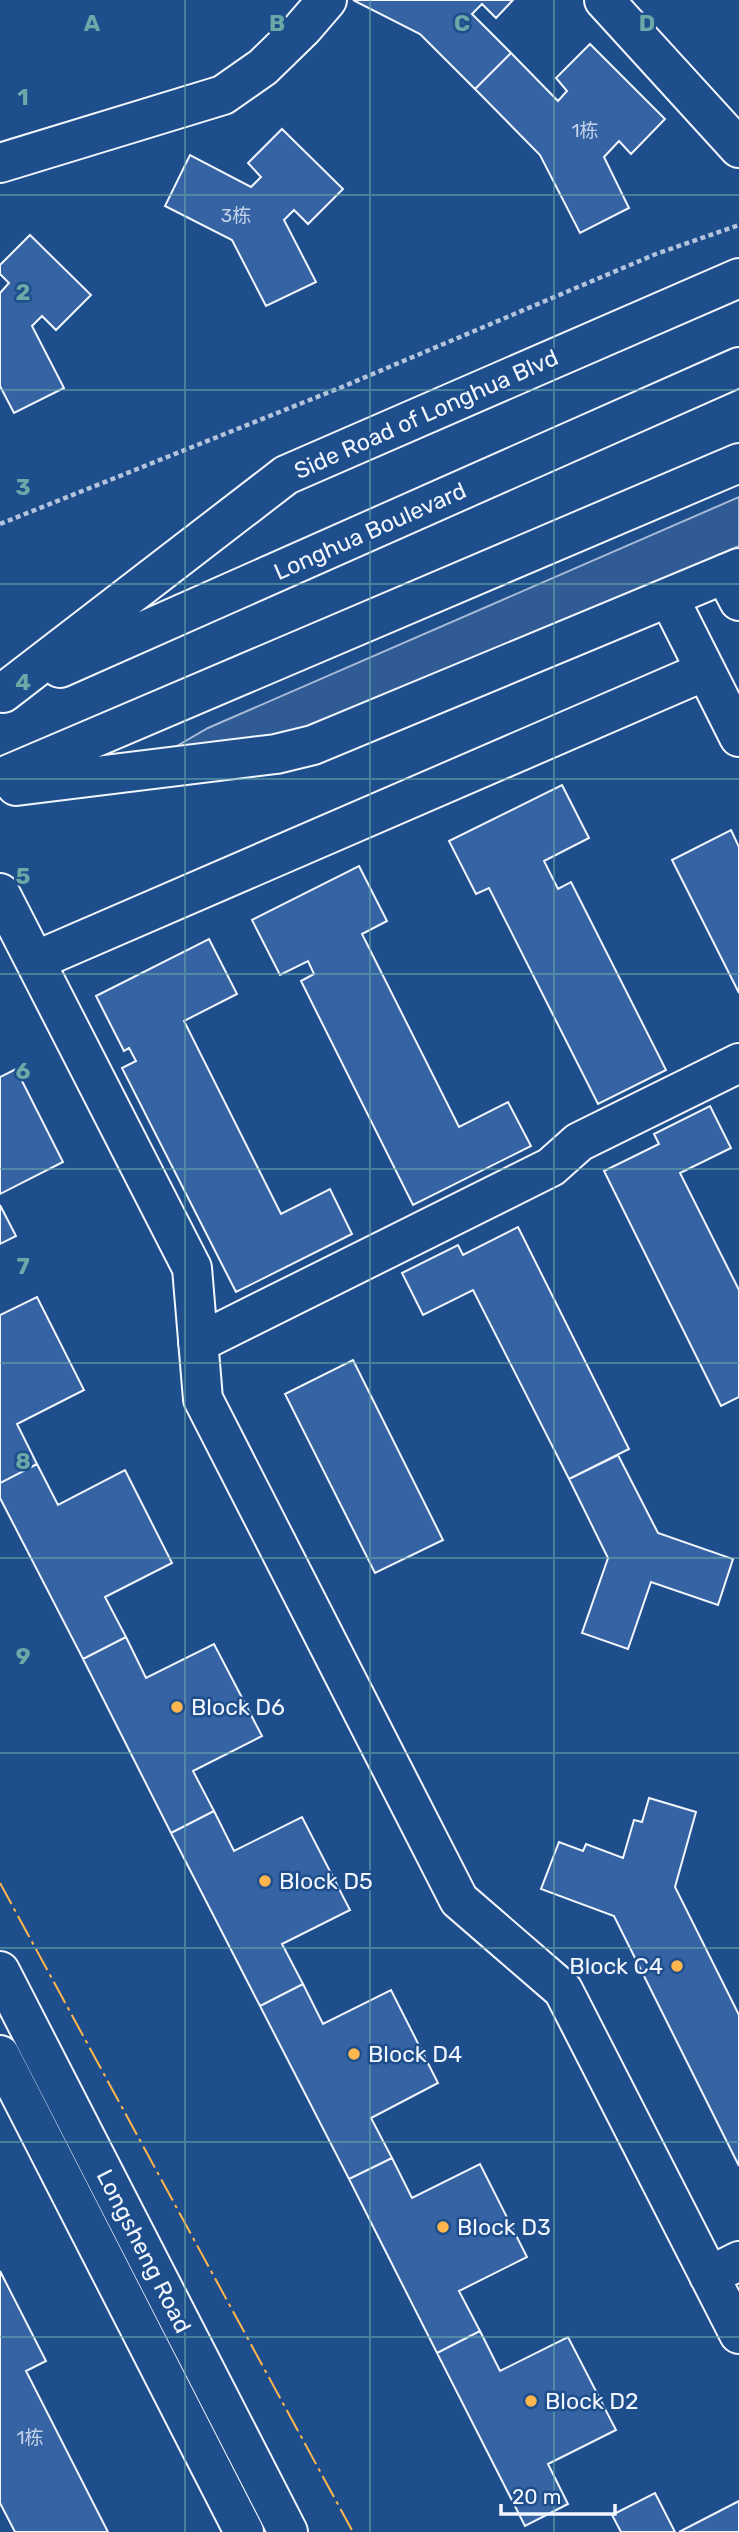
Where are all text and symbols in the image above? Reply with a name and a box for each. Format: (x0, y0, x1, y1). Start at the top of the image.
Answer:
text: A (84, 9, 101, 37)
text: B (269, 9, 285, 37)
text: C (454, 9, 470, 37)
text: D (639, 9, 655, 37)
text: 1 (17, 83, 29, 111)
house number: 1栋 (571, 119, 599, 142)
house number: 3栋 (221, 204, 251, 227)
text: 2 (16, 278, 30, 306)
street label: Side Road of Longhua Blvd (290, 343, 562, 485)
text: 3 (15, 473, 31, 501)
street label: Longhua Boulevard (270, 476, 470, 586)
text: 4 (15, 668, 31, 696)
text: 5 (16, 862, 31, 890)
text: 6 (16, 1057, 31, 1085)
text: 7 (16, 1252, 30, 1280)
text: 8 (15, 1447, 31, 1475)
text: 9 (16, 1642, 30, 1670)
place label: Block D6 (191, 1693, 285, 1721)
marker: Block D6 (169, 1699, 185, 1715)
place label: Block D5 (279, 1867, 373, 1895)
marker: Block D5 (257, 1873, 273, 1889)
place label: Block C4 (569, 1952, 663, 1980)
marker: Block C4 (669, 1958, 685, 1974)
place label: Block D4 (368, 2040, 462, 2068)
marker: Block D4 (346, 2046, 362, 2062)
street label: Longsheng Road (91, 2164, 197, 2338)
place label: Block D3 (457, 2213, 551, 2241)
marker: Block D3 (435, 2219, 451, 2235)
place label: Block D2 (545, 2387, 638, 2415)
marker: Block D2 (523, 2393, 539, 2409)
house number: 1栋 (16, 2426, 44, 2449)
scale bar (501, 2472, 615, 2516)
text: 20 m (512, 2484, 561, 2509)

